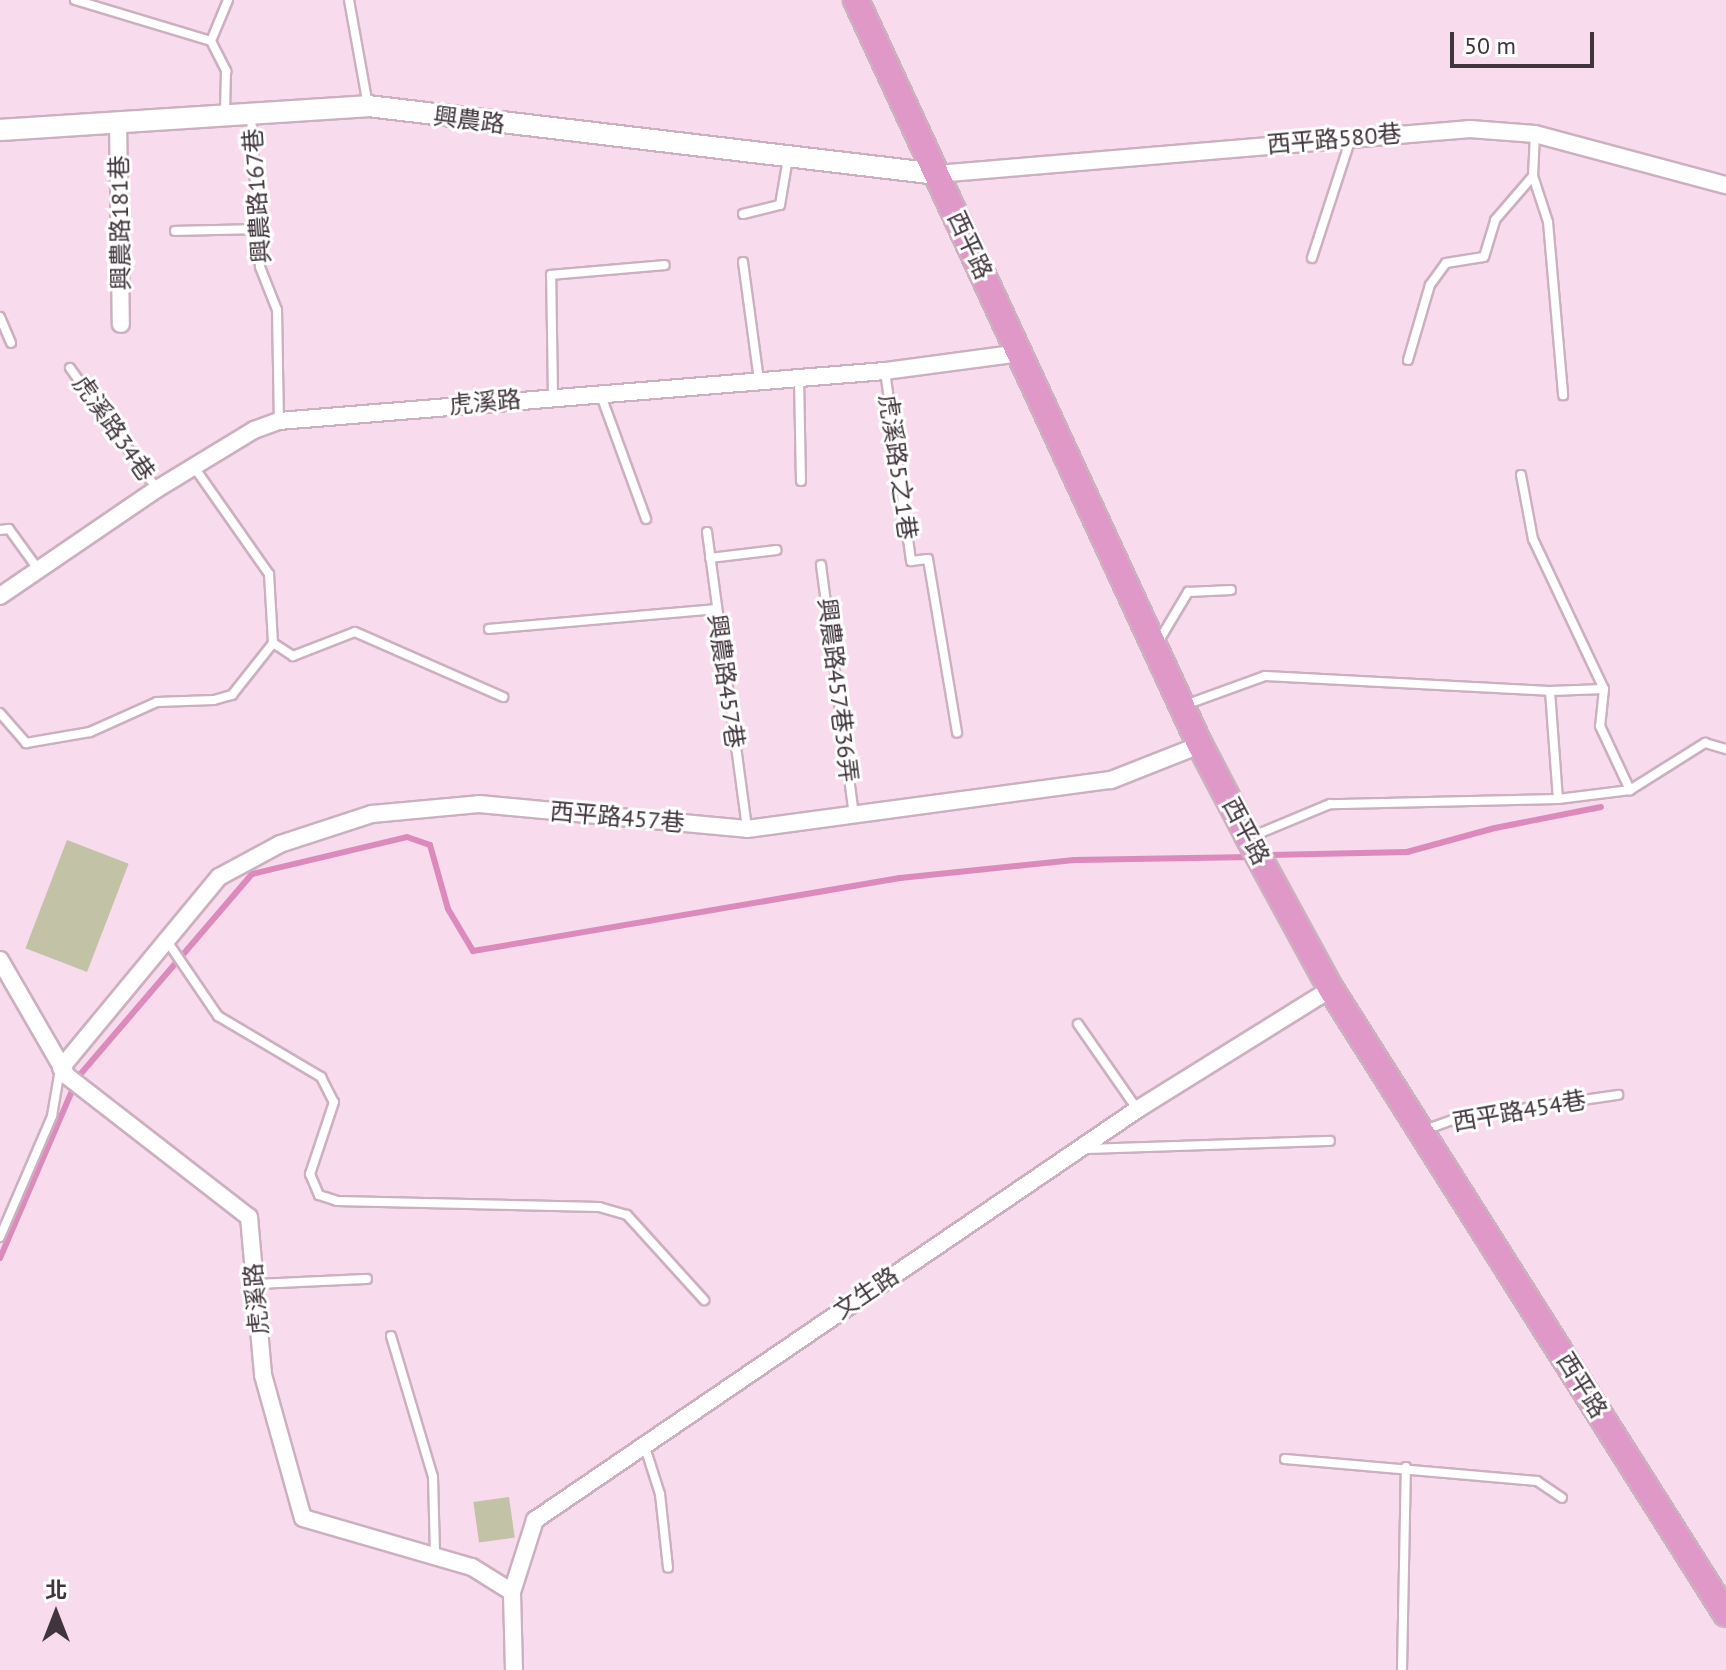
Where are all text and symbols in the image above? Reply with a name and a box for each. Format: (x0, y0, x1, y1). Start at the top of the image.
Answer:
scale bar (1454, 16, 1598, 66)
text: 50 m (1464, 30, 1516, 61)
street label: 興農路 (432, 101, 506, 139)
street label: 西平路580巷 (1265, 119, 1403, 159)
street label: 興農路167巷 (238, 128, 276, 264)
street label: 興農路181巷 (104, 155, 136, 291)
street label: 西平路 (942, 206, 998, 284)
street label: 虎溪路34巷 (67, 370, 161, 486)
street label: 虎溪路 (448, 385, 522, 419)
street label: 虎溪路5之1巷 (874, 393, 922, 541)
street label: 興農路457巷36弄 (812, 596, 864, 784)
street label: 興農路457巷 (702, 612, 750, 750)
street label: 西平路 (1216, 792, 1276, 870)
street label: 西平路457巷 (548, 797, 686, 837)
street label: 西平路454巷 (1450, 1085, 1588, 1137)
street label: 文生路 (828, 1261, 904, 1325)
street label: 虎溪路 (239, 1262, 273, 1336)
street label: 西平路 (1551, 1347, 1613, 1423)
north arrow (16, 1574, 96, 1654)
text: 北 (45, 1576, 67, 1604)

